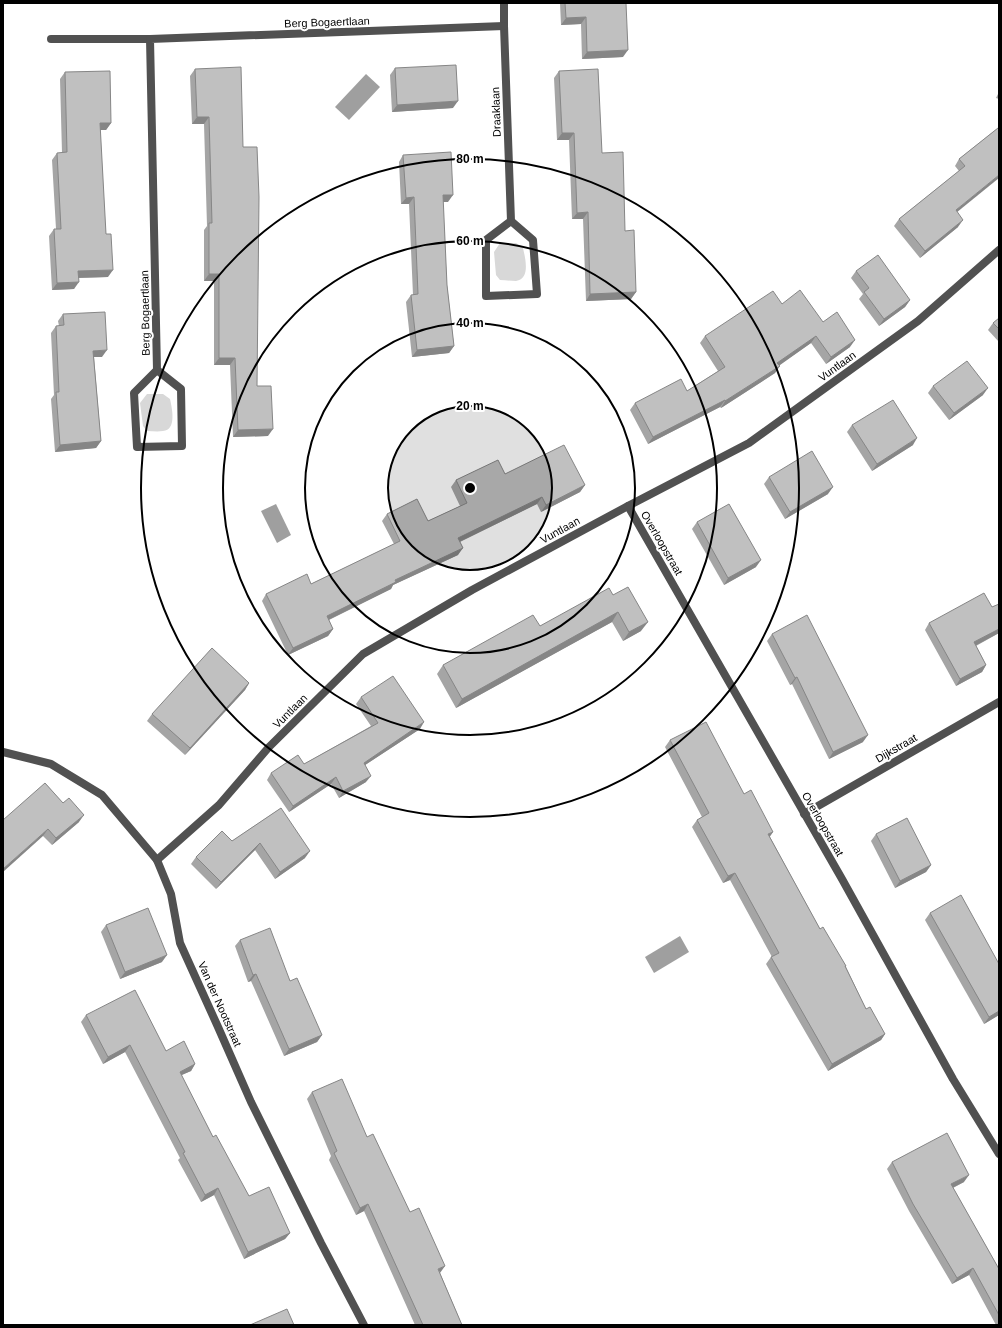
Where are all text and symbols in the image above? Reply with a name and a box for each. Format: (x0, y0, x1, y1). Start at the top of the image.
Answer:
street label: Berg Bogaertlaan (284, 15, 370, 29)
street label: Draaklaan (489, 87, 503, 137)
text: 80 m (456, 152, 484, 166)
text: 60 m (456, 234, 484, 248)
street label: Berg Bogaertlaan (138, 270, 152, 356)
text: 40 m (456, 316, 484, 330)
street label: Vuntlaan (816, 348, 858, 384)
text: 20 m (456, 399, 484, 413)
centre of rings (463, 481, 477, 495)
street label: Overloopstraat (639, 509, 685, 577)
street label: Vuntlaan (538, 514, 582, 546)
street label: Vuntlaan (271, 692, 309, 730)
street label: Dijkstraat (873, 731, 919, 765)
street label: Overloopstraat (800, 790, 846, 858)
street label: Van der Nootstraat (196, 960, 244, 1048)

